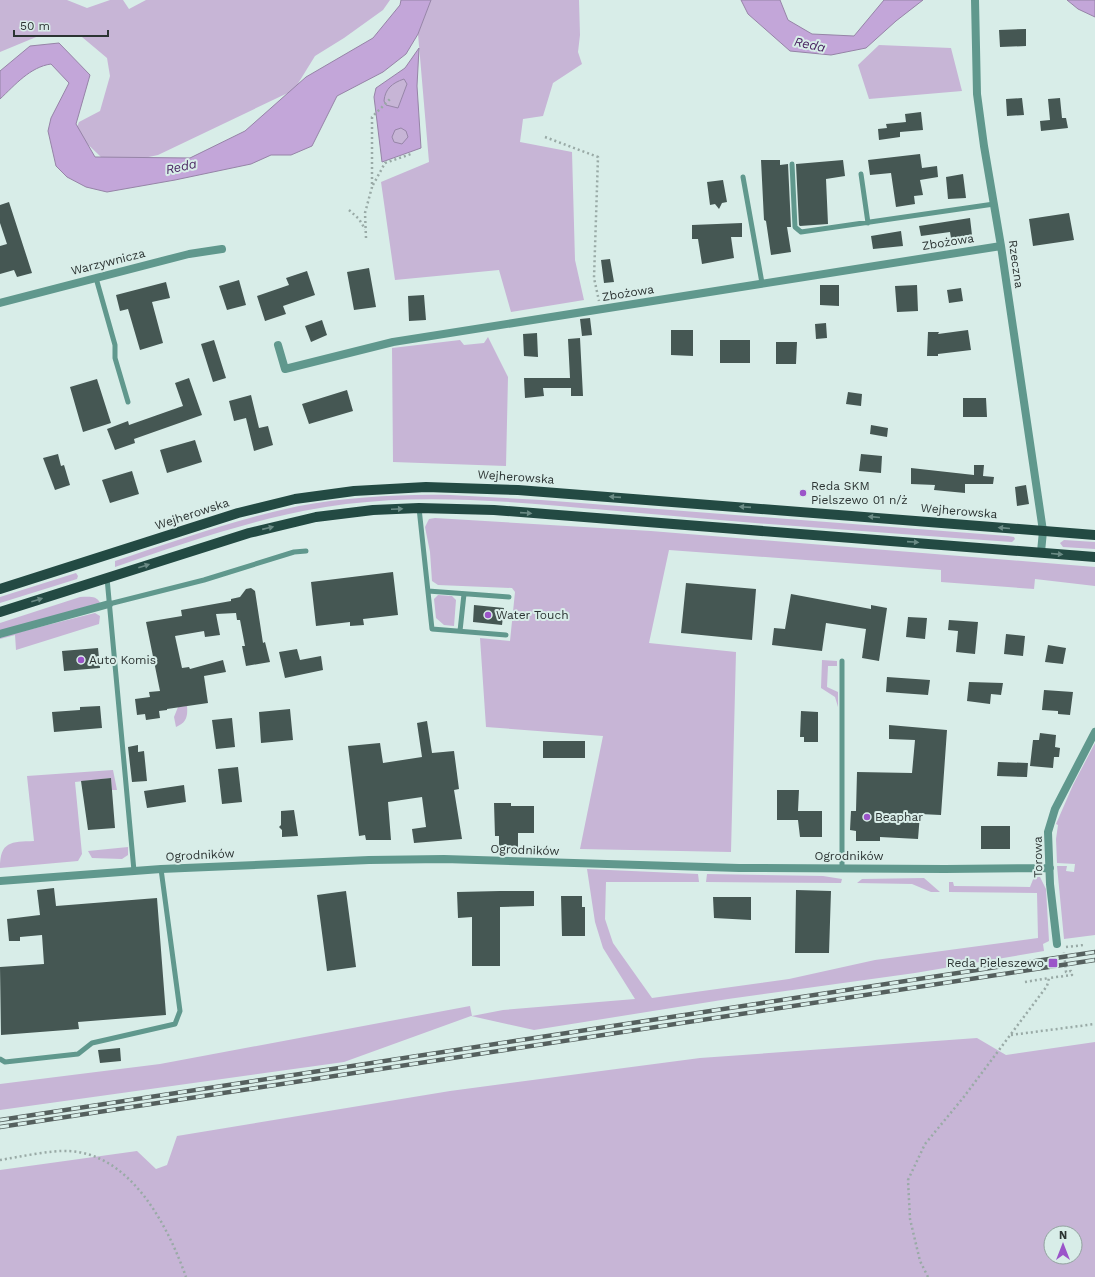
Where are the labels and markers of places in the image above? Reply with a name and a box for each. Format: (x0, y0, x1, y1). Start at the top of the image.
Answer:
place label: Reda SKM Pielszewo 01 n/ż (811, 479, 908, 507)
marker: Reda SKM Pielszewo 01 n/ż (798, 488, 808, 498)
place label: Water Touch (496, 608, 569, 622)
marker: Water Touch (483, 610, 493, 620)
place label: Auto Komis (89, 653, 156, 667)
marker: Auto Komis (76, 655, 86, 665)
place label: Beaphar (875, 810, 923, 824)
marker: Beaphar (862, 812, 872, 822)
place label: Reda Pieleszewo (947, 956, 1044, 970)
marker: Reda Pieleszewo (1047, 957, 1059, 969)

